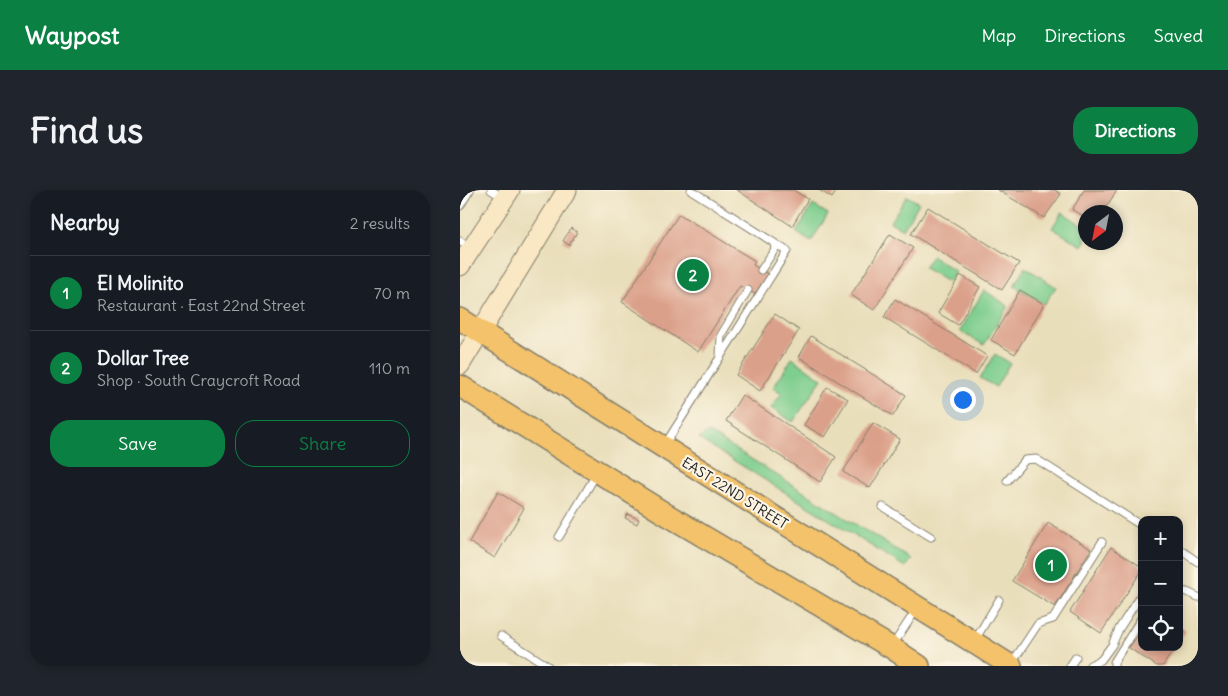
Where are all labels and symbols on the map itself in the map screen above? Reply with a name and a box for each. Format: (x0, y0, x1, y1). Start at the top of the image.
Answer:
north arrow (1078, 205, 1123, 250)
pin: 2 (677, 256, 709, 294)
your location (950, 387, 976, 413)
street label: EAST 22ND STREET (679, 453, 791, 533)
pin: 1 (1035, 546, 1067, 584)

